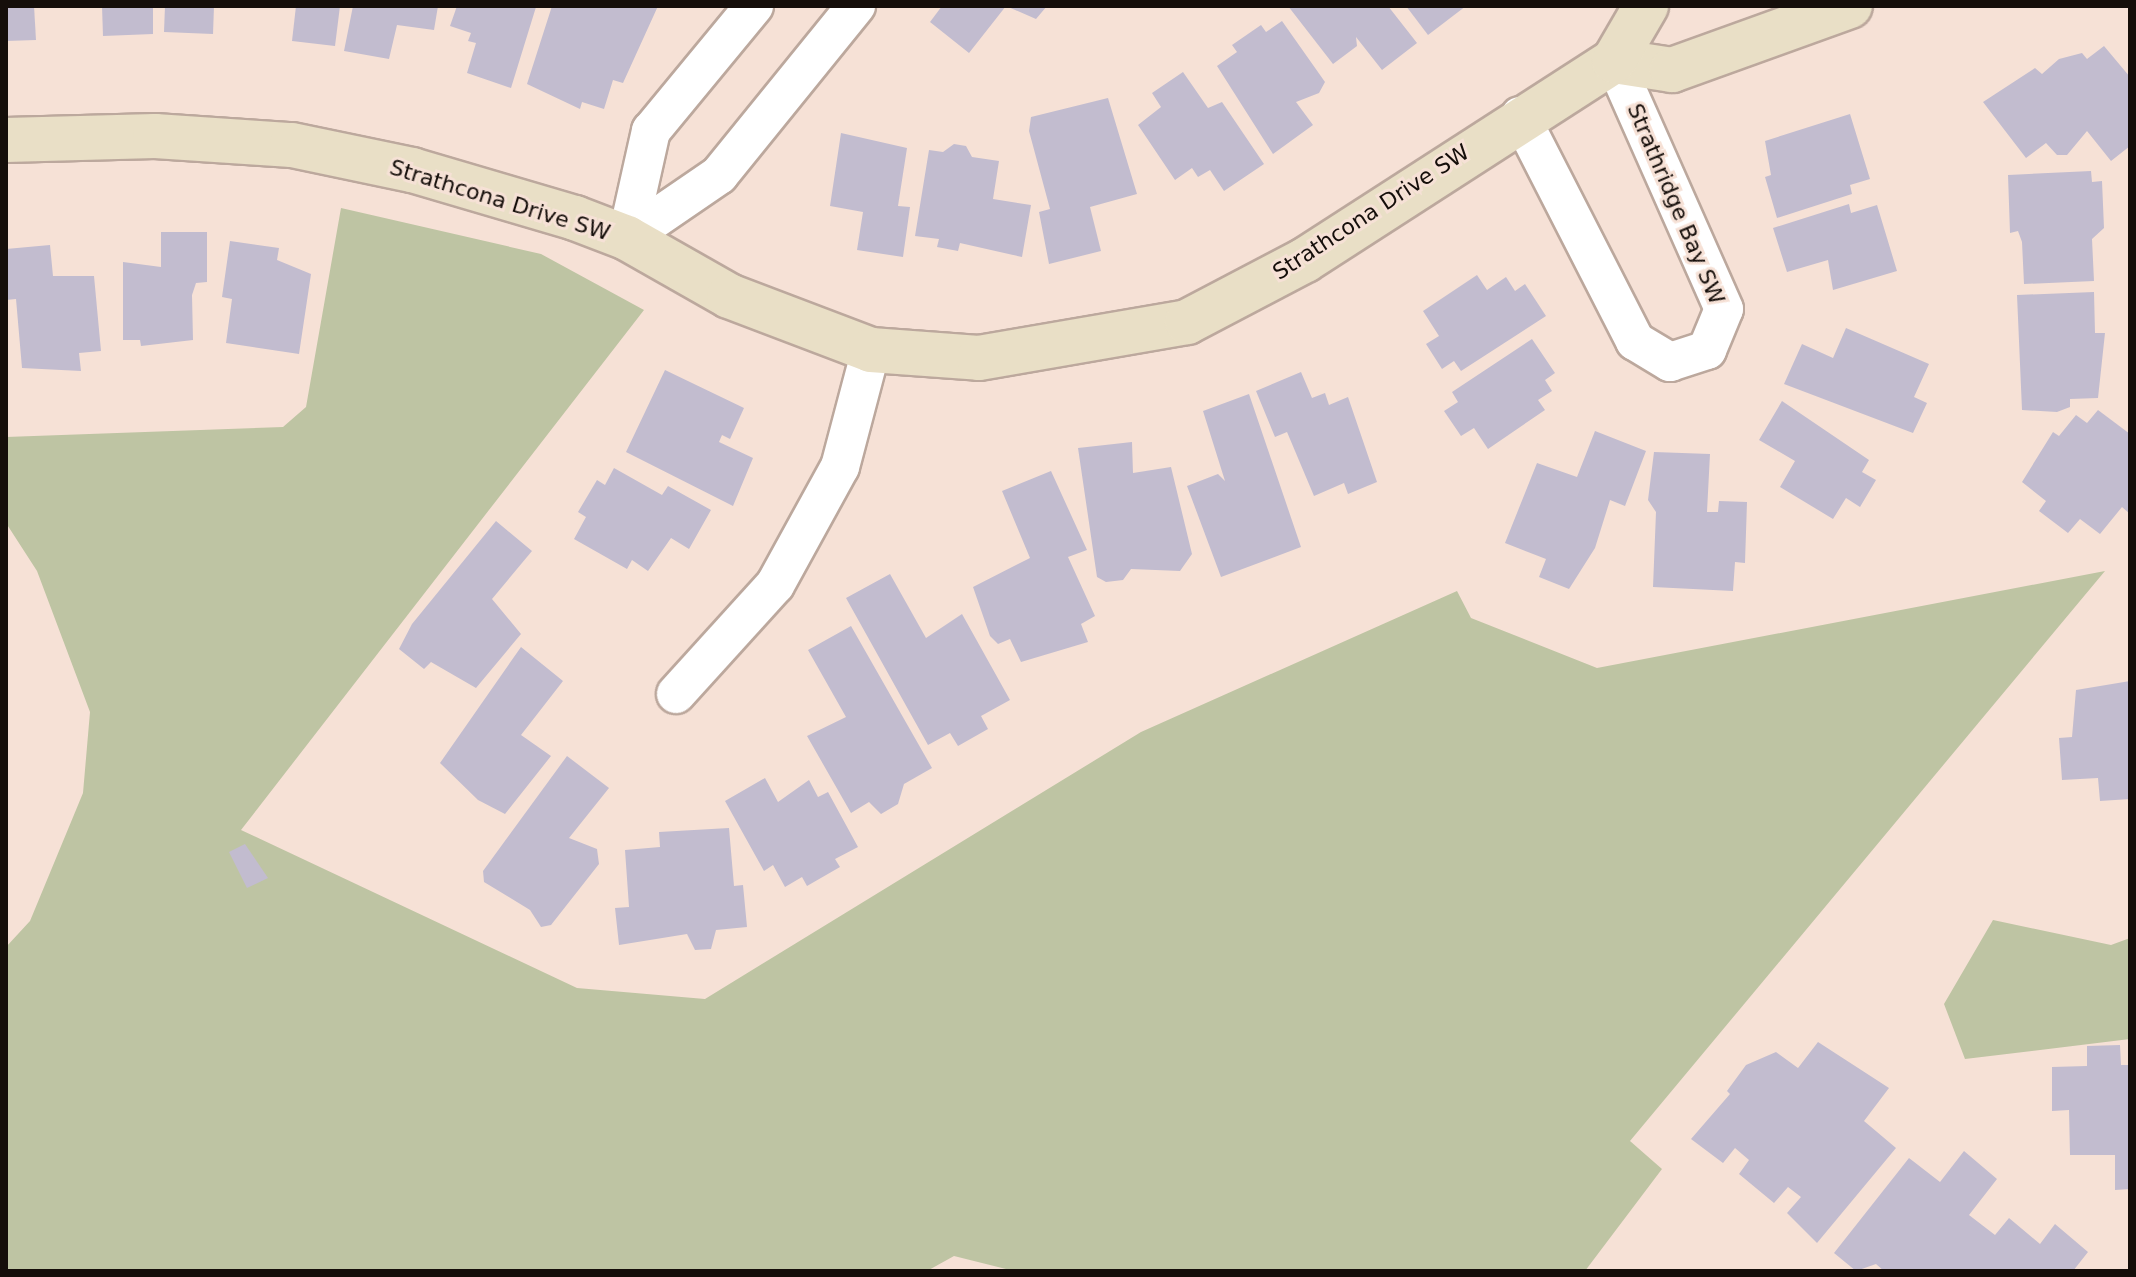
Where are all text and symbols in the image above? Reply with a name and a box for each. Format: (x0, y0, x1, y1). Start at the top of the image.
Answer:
street label: Strathridge Bay SW (1622, 100, 1730, 308)
street label: Strathcona Drive SW (1268, 139, 1474, 285)
street label: Strathcona Drive SW (387, 154, 613, 246)

